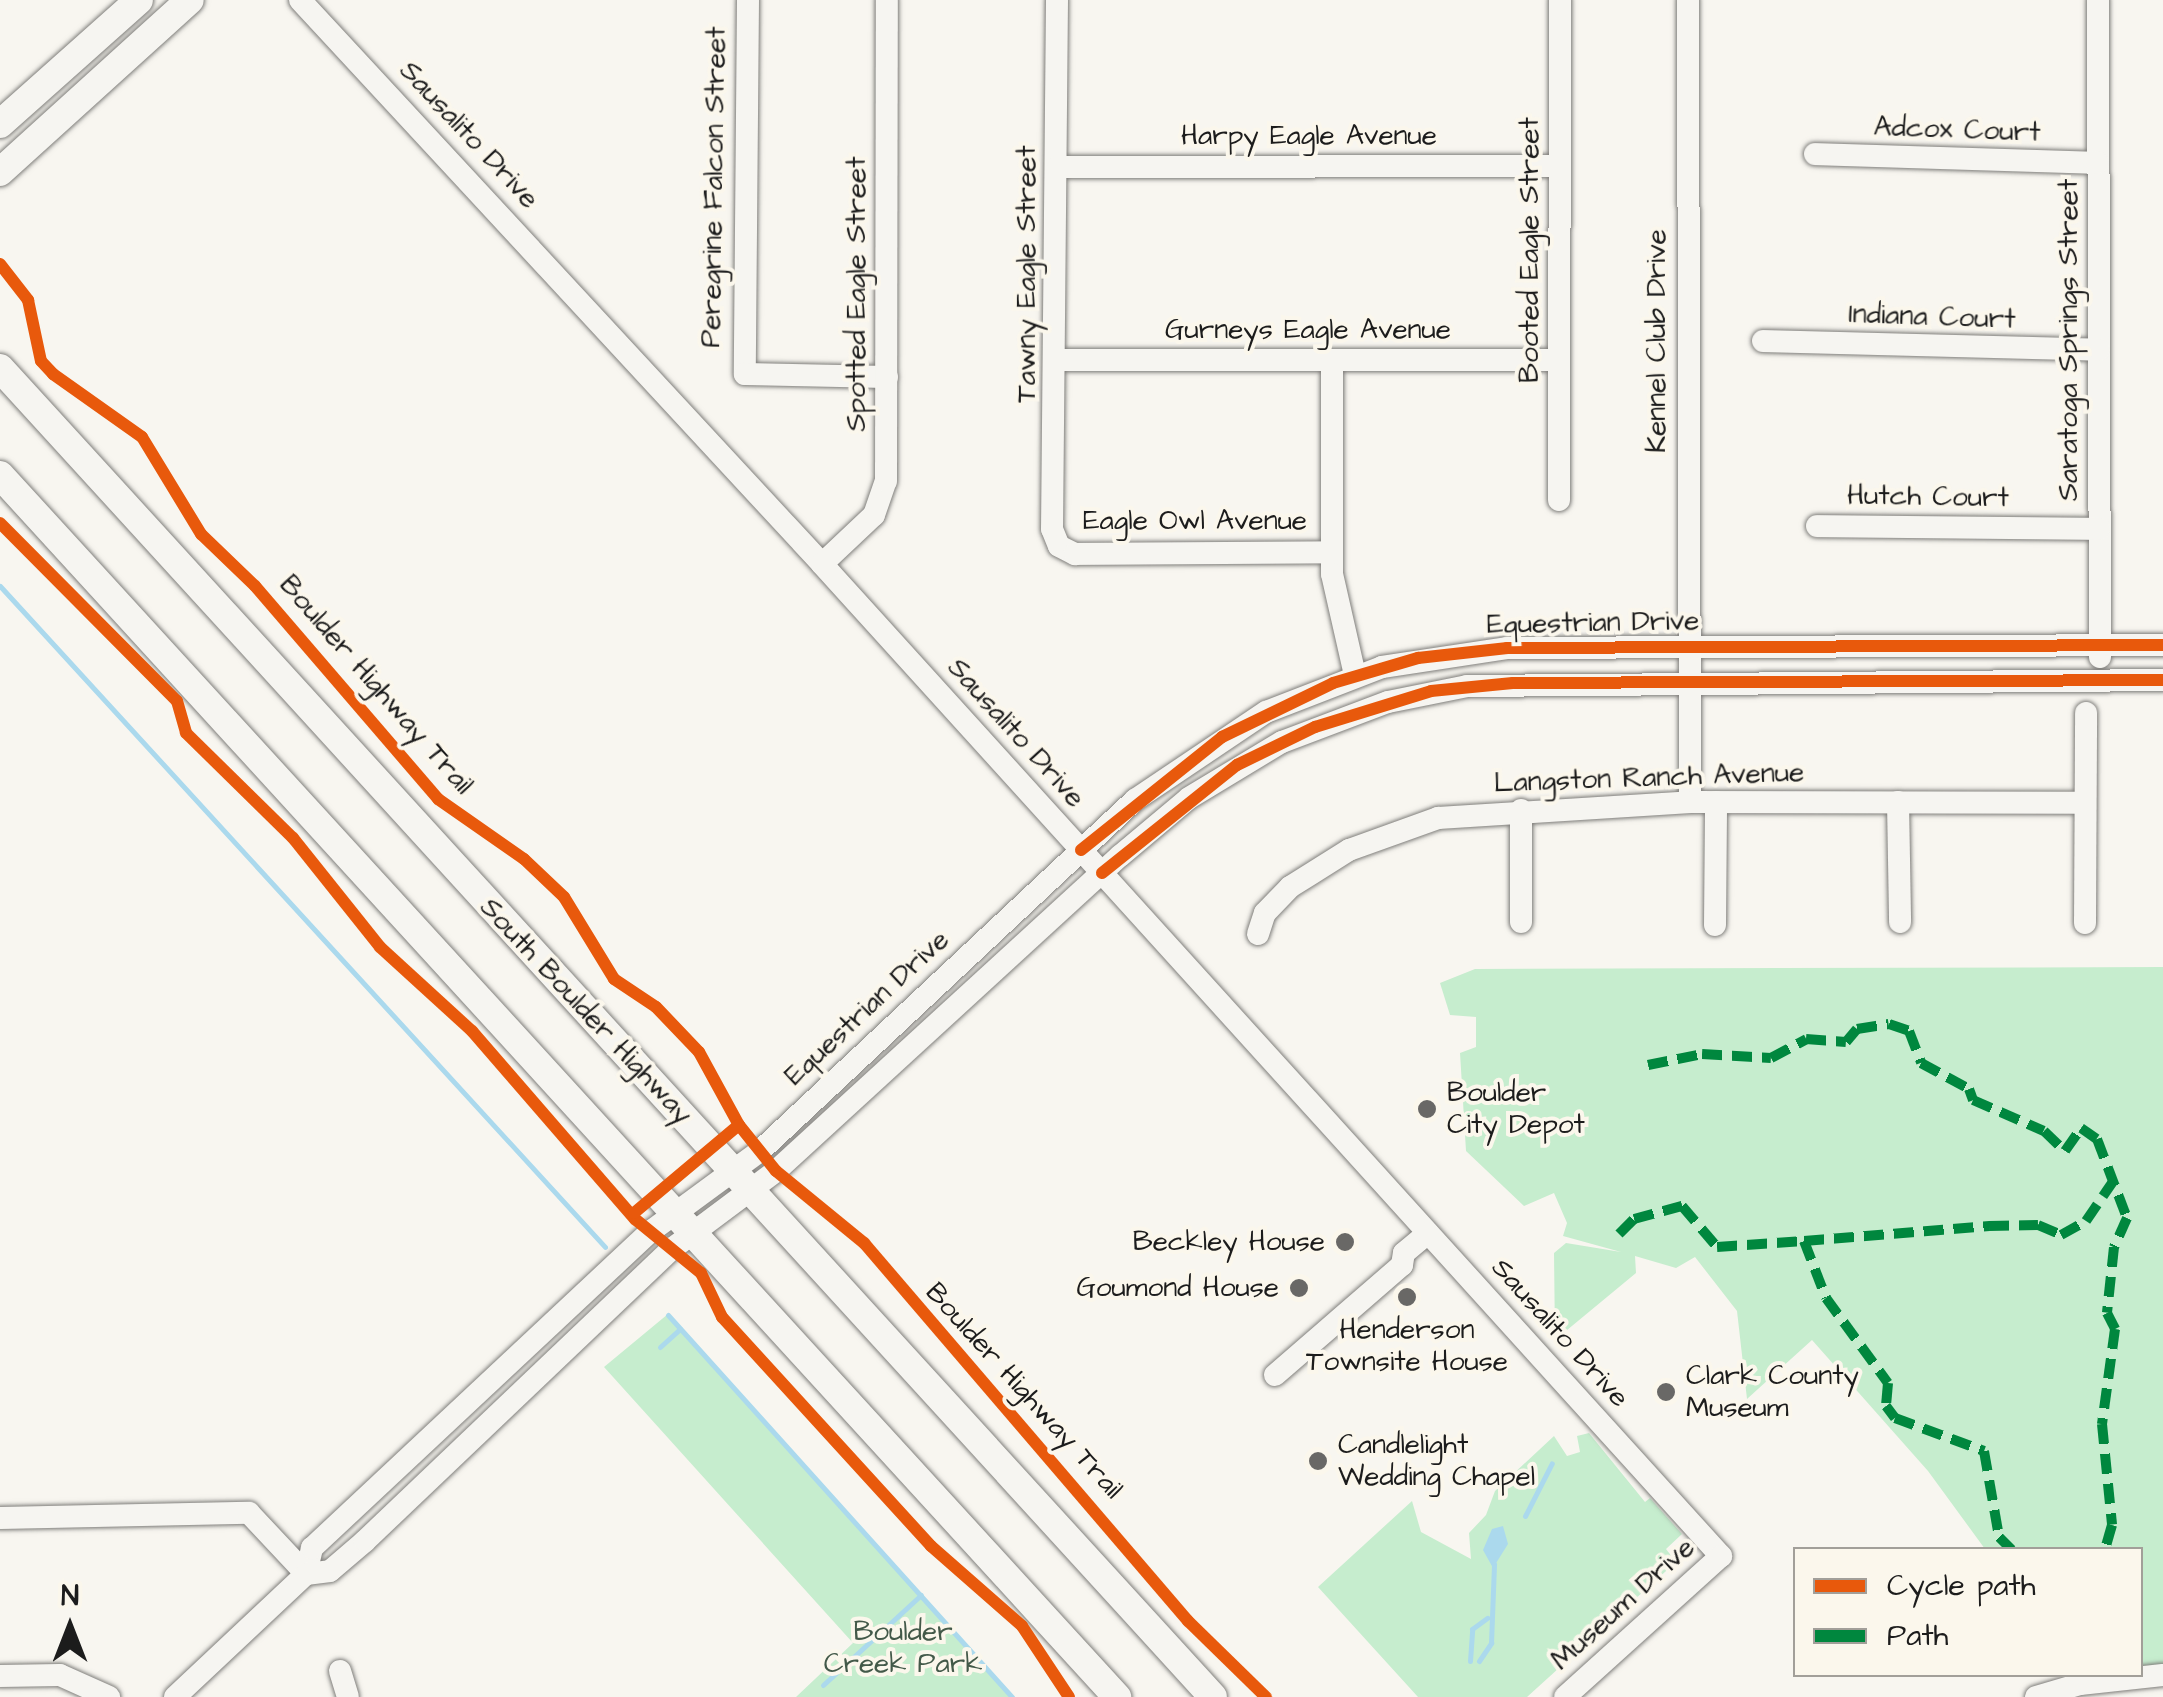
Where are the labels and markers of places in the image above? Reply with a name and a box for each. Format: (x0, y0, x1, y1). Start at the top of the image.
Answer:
place label: Boulder City Depot (1447, 1076, 1585, 1142)
marker: Boulder City Depot (1416, 1098, 1438, 1120)
place label: Beckley House (1133, 1225, 1325, 1259)
marker: Beckley House (1334, 1231, 1356, 1253)
place label: Goumond House (1076, 1271, 1279, 1305)
marker: Goumond House (1288, 1277, 1310, 1299)
marker: Henderson Townsite House (1396, 1286, 1418, 1308)
place label: Henderson Townsite House (1306, 1313, 1508, 1379)
place label: Clark County Museum (1686, 1359, 1859, 1425)
marker: Clark County Museum (1655, 1381, 1677, 1403)
place label: Candlelight Wedding Chapel (1338, 1428, 1535, 1494)
marker: Candlelight Wedding Chapel (1307, 1450, 1329, 1472)

